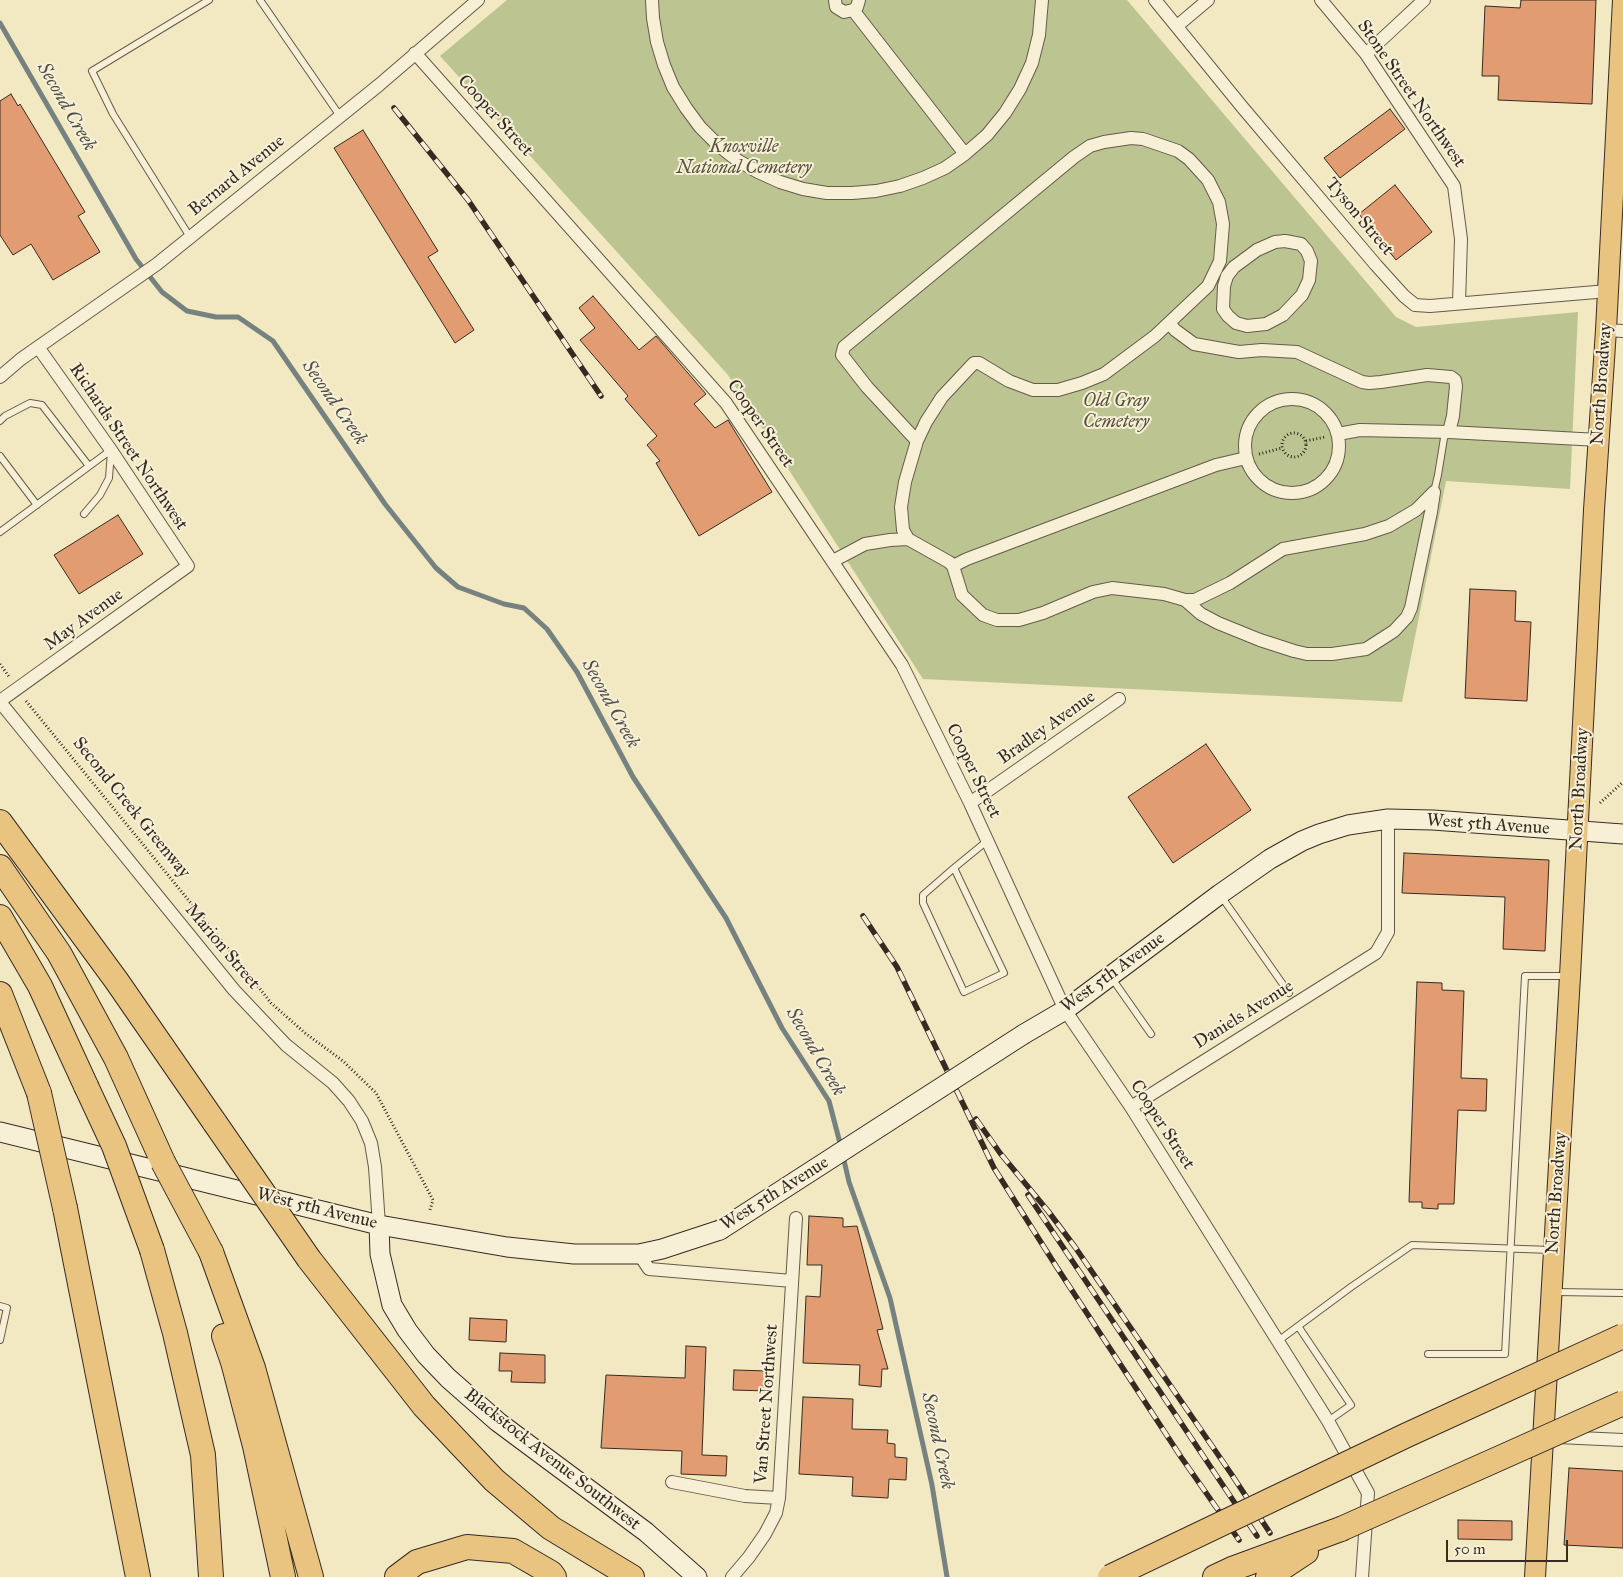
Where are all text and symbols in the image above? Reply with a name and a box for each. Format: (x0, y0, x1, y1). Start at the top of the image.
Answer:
street label: Stone Street Northwest (1352, 16, 1470, 172)
water label: Second Creek (31, 59, 101, 155)
street label: Cooper Street (453, 71, 537, 161)
street label: Bernard Avenue (185, 131, 289, 221)
park label: Knoxville National Cemetery (677, 137, 811, 180)
street label: Tyson Street (1320, 174, 1398, 260)
street label: North Broadway (1587, 322, 1617, 446)
water label: Second Creek (296, 356, 372, 450)
street label: Richards Street Northwest (64, 359, 192, 535)
street label: Cooper Street (722, 376, 798, 472)
park label: Old Gray Cemetery (1083, 391, 1149, 434)
street label: May Avenue (40, 584, 128, 656)
water label: Second Creek (576, 655, 644, 753)
street label: Bradley Avenue (994, 687, 1100, 769)
street label: Cooper Street (941, 720, 1005, 822)
street label: North Broadway (1566, 727, 1594, 851)
street label: Second Creek Greenway (67, 733, 195, 883)
street label: West 5th Avenue (1426, 810, 1550, 840)
street label: Marion Street (180, 900, 264, 994)
street label: West 5th Avenue (1057, 928, 1169, 1018)
street label: Daniels Avenue (1190, 976, 1298, 1054)
water label: Second Creek (780, 1004, 850, 1100)
street label: Cooper Street (1125, 1076, 1199, 1174)
street label: North Broadway (1542, 1131, 1572, 1255)
street label: West 5th Avenue (717, 1152, 833, 1236)
street label: West 5th Avenue (255, 1184, 379, 1234)
street label: Van Street Northwest (751, 1323, 783, 1485)
street label: Blackstock Avenue Southwest (460, 1384, 644, 1536)
water label: Second Creek (916, 1390, 958, 1492)
scale bar (1448, 1530, 1570, 1562)
text: 50 m (1454, 1540, 1486, 1558)

